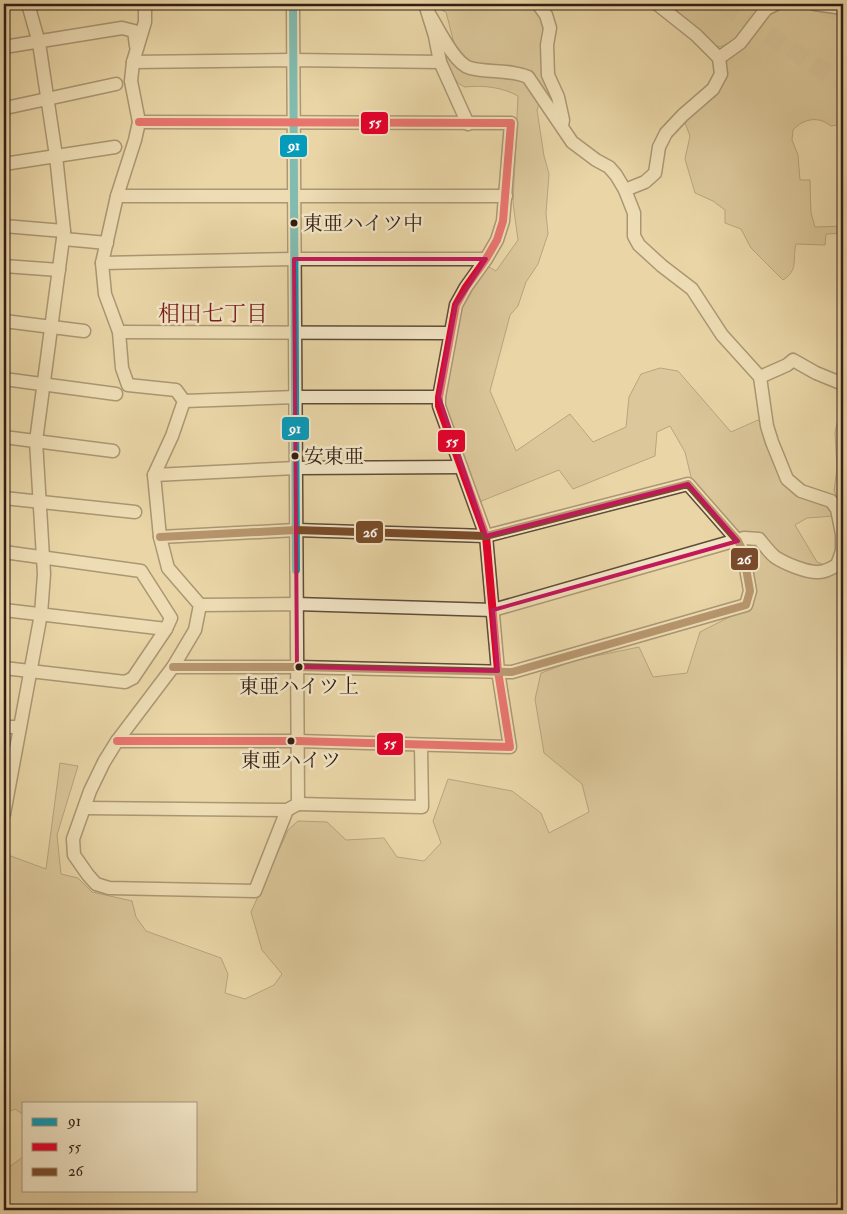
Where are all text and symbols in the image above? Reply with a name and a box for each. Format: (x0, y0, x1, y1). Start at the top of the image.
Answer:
line badge: 55 (360, 111, 389, 135)
text: 55 (369, 114, 382, 131)
line badge: 91 (279, 134, 308, 158)
text: 91 (286, 137, 300, 154)
place label: 東亜ハイツ中 (303, 211, 423, 236)
marker: 東亜ハイツ中 (289, 218, 299, 228)
district label: 相田七丁目 (158, 300, 268, 328)
line badge: 91 (281, 416, 310, 441)
text: 91 (287, 420, 301, 437)
line badge: 55 (437, 429, 466, 453)
text: 55 (446, 433, 459, 450)
place label: 安東亜 (304, 444, 364, 469)
marker: 安東亜 (290, 451, 300, 461)
line badge: 26 (355, 520, 384, 544)
text: 26 (363, 524, 378, 541)
line badge: 26 (730, 547, 759, 571)
text: 26 (737, 551, 752, 568)
marker: 東亜ハイツ上 (294, 662, 304, 672)
place label: 東亜ハイツ上 (239, 674, 359, 699)
line badge: 55 (376, 732, 404, 756)
text: 55 (384, 735, 397, 752)
marker: 東亜ハイツ (286, 736, 296, 746)
place label: 東亜ハイツ (241, 748, 341, 773)
legend (22, 1102, 198, 1192)
text: 91 (67, 1112, 81, 1131)
text: 55 (68, 1138, 82, 1157)
text: 26 (68, 1162, 85, 1181)

